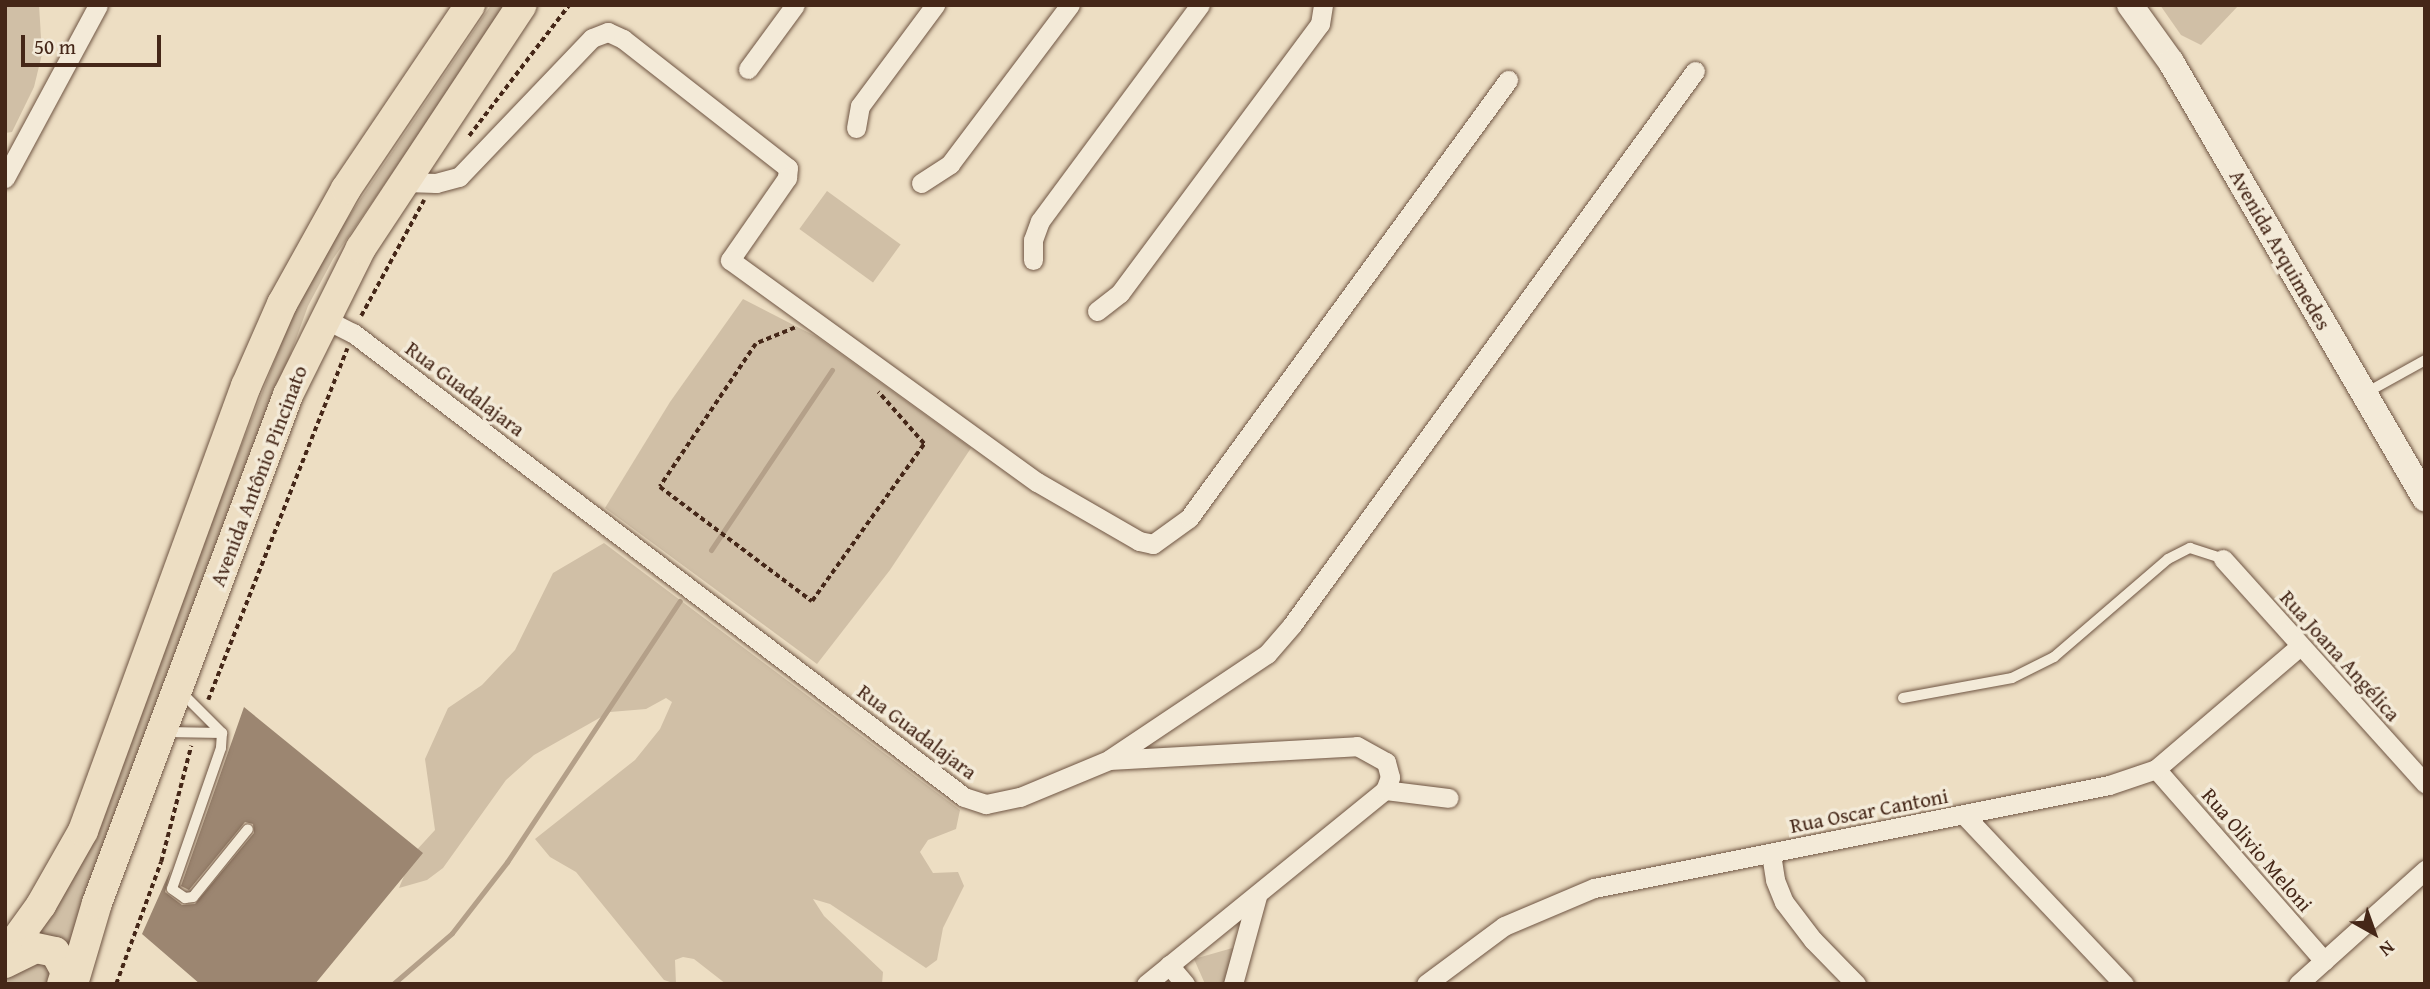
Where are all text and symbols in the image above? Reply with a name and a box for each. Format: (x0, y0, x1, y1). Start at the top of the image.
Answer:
scale bar (24, 21, 164, 65)
text: 50 m (34, 31, 76, 62)
street label: Avenida Arquimedes (2224, 165, 2336, 335)
street label: Rua Guadalajara (400, 336, 530, 442)
street label: Avenida Antônio Pincinato (205, 362, 313, 590)
street label: Rua Joana Angélica (2275, 585, 2405, 727)
street label: Rua Guadalajara (852, 679, 982, 785)
street label: Rua Oscar Cantoni (1788, 783, 1950, 839)
street label: Rua Olivio Meloni (2196, 783, 2318, 917)
north arrow (2339, 898, 2409, 968)
text: N (2374, 934, 2401, 964)

